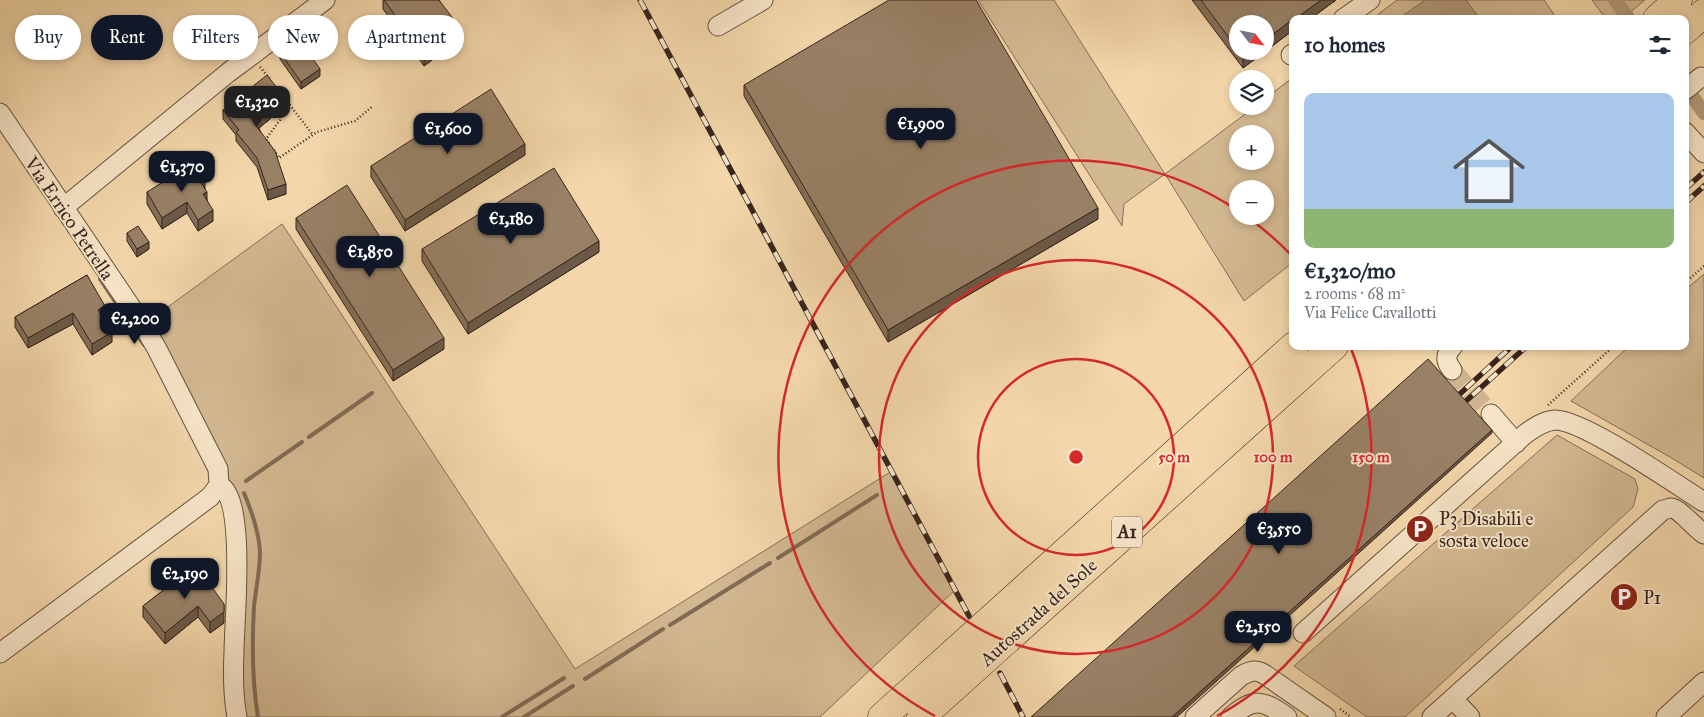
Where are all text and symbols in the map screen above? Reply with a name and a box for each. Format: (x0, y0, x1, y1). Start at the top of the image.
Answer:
chip: Buy (15, 15, 81, 60)
chip: Rent (91, 15, 163, 60)
chip: Filters (173, 15, 258, 60)
chip: New (268, 15, 338, 60)
chip: Apartment (348, 15, 464, 60)
north arrow (1229, 15, 1274, 60)
map controls (1229, 15, 1274, 225)
icon: filters (1646, 31, 1674, 59)
text: 10 homes (1304, 32, 1385, 58)
button: layers (1229, 70, 1274, 115)
pin: €1,320 (216, 86, 298, 128)
text: €1,320 (235, 92, 279, 111)
pin: €1,900 (880, 108, 962, 150)
pin: €1,600 (407, 112, 489, 155)
text: €1,900 (897, 114, 945, 133)
text: €1,600 (425, 119, 471, 138)
button: + (1229, 125, 1274, 170)
icon: home (1444, 126, 1534, 216)
pin: €1,370 (141, 150, 223, 193)
street label: Via Errico Petrella (19, 151, 120, 285)
text: €1,370 (160, 157, 204, 176)
button: − (1229, 180, 1274, 225)
pin: €1,180 (470, 202, 552, 245)
text: €1,180 (489, 209, 533, 228)
pin: €1,850 (329, 236, 411, 278)
text: €1,850 (347, 242, 393, 261)
text: €1,320/mo (1304, 258, 1395, 284)
text: 2 rooms · 68 m² (1304, 284, 1405, 303)
pin: €2,200 (94, 302, 176, 345)
text: Via Felice Cavallotti (1304, 303, 1436, 322)
text: €2,200 (111, 309, 159, 328)
centre of rings (1067, 448, 1085, 466)
text: 50 m (1158, 448, 1190, 466)
text: 100 m (1253, 448, 1293, 466)
text: 150 m (1352, 448, 1390, 466)
place label: P3 Disabili e sosta veloce (1439, 507, 1534, 552)
pin: €3,550 (1238, 512, 1320, 555)
parking icon: P3 Disabili e sosta veloce (1405, 514, 1435, 544)
road number: A1 (1112, 516, 1142, 548)
text: €3,550 (1257, 519, 1301, 538)
street label: Autostrada del Sole (974, 554, 1102, 672)
pin: €2,190 (144, 558, 226, 600)
text: €2,190 (162, 564, 208, 583)
parking icon: P1 (1609, 582, 1639, 612)
place label: P1 (1643, 586, 1661, 609)
pin: €2,150 (1217, 610, 1299, 653)
text: €2,150 (1235, 617, 1281, 636)

